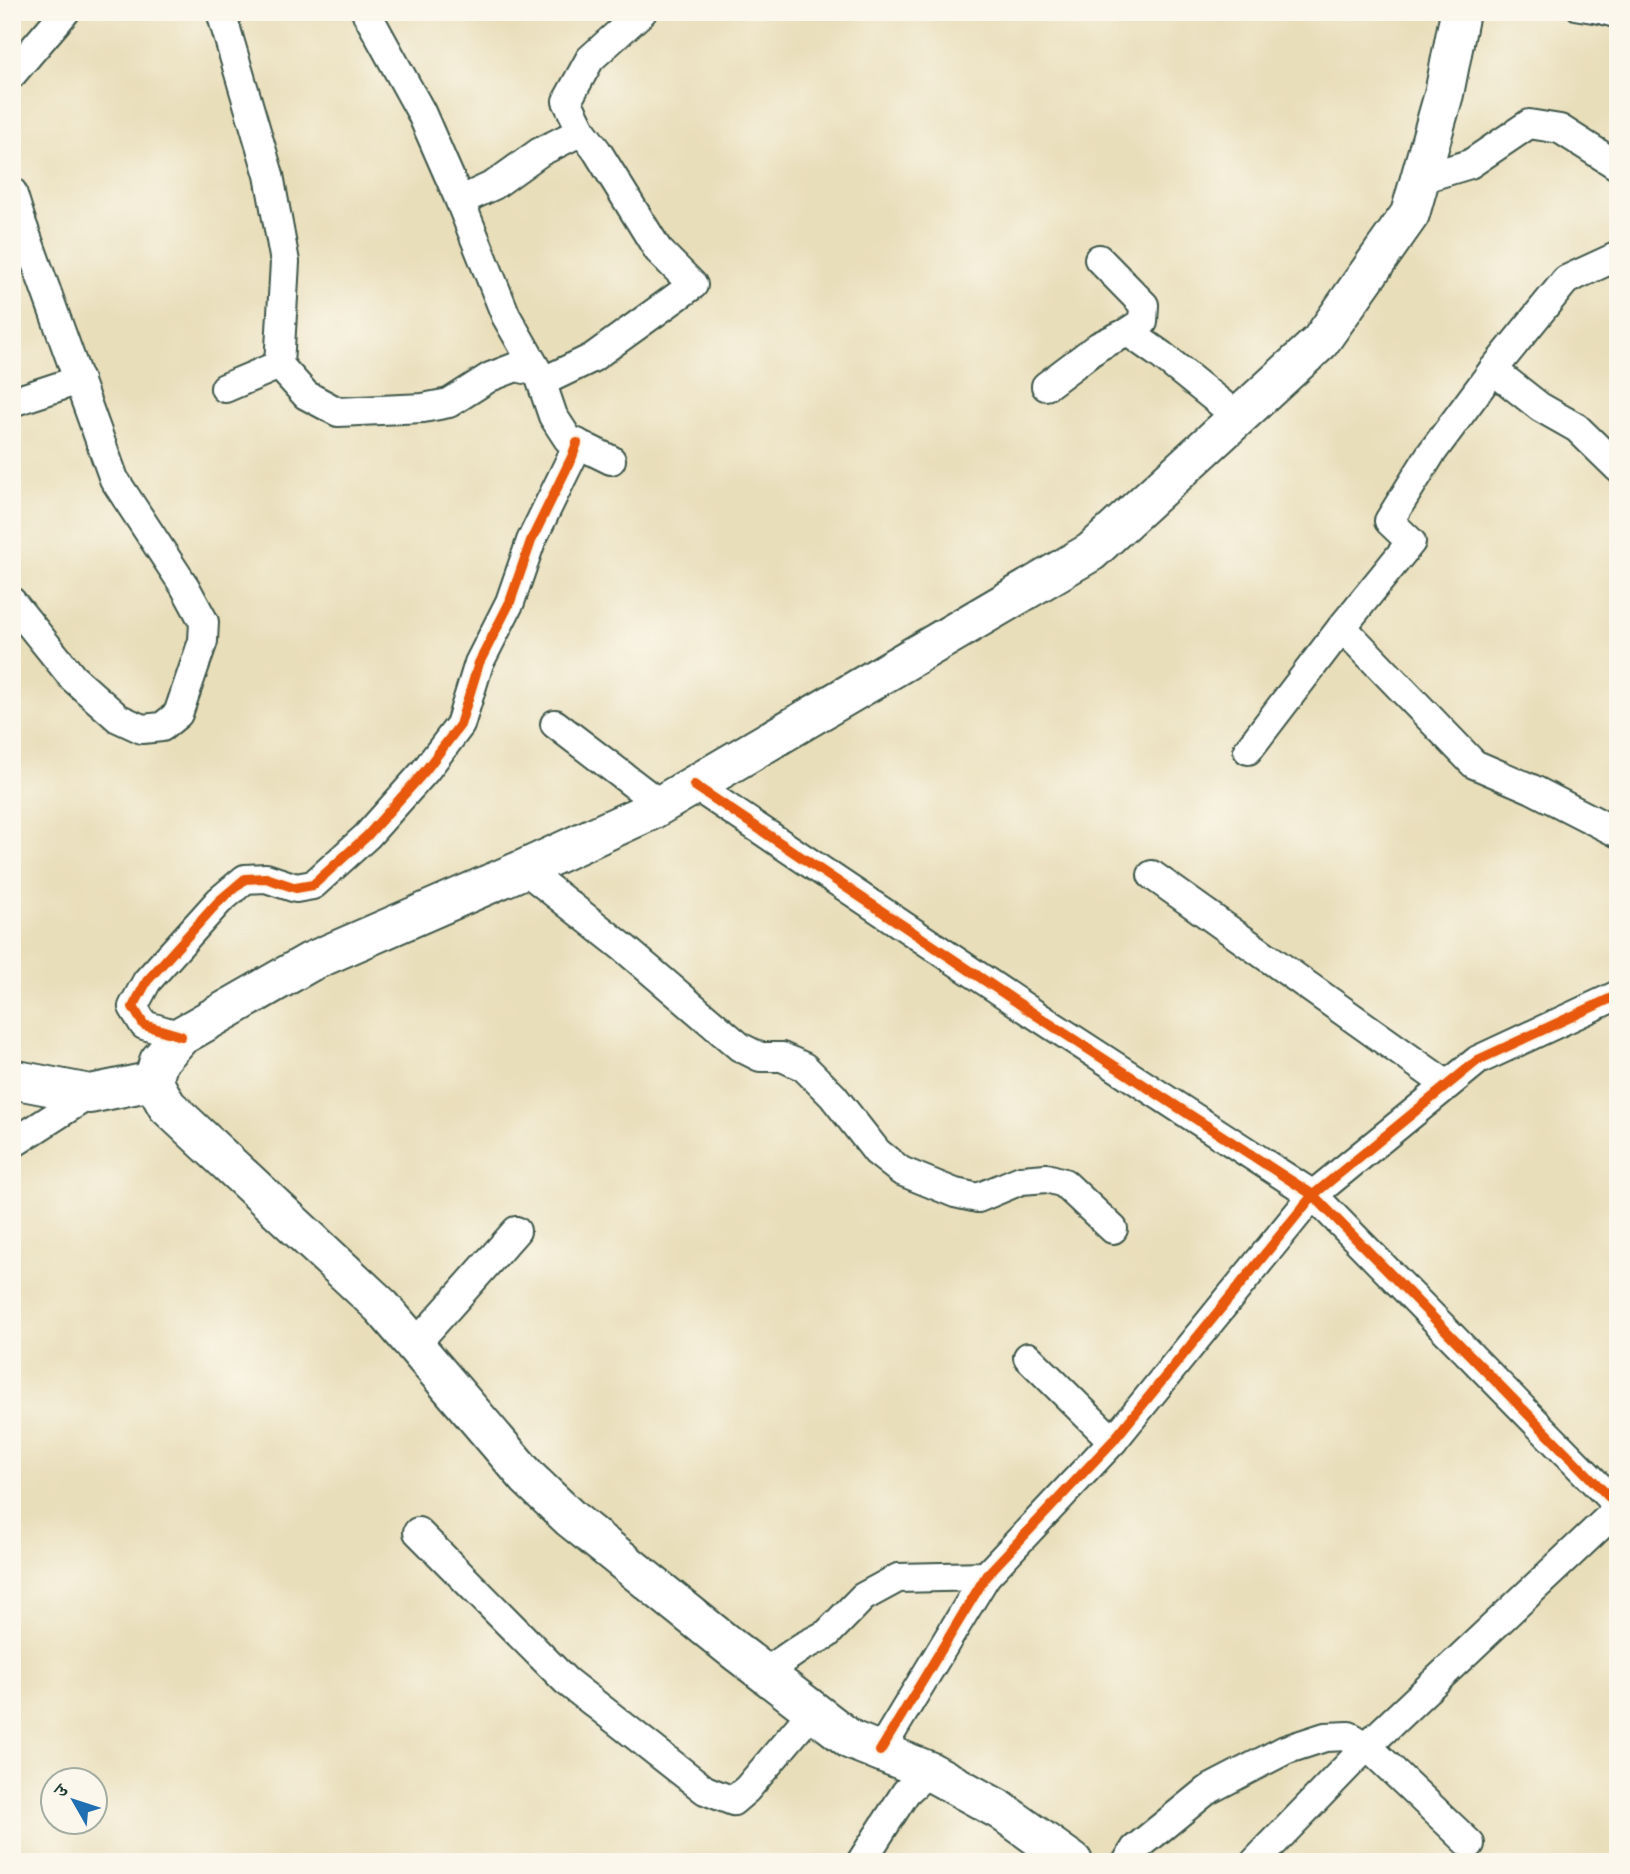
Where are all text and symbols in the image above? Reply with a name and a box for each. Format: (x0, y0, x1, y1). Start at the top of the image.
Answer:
north arrow (38, 1766, 108, 1836)
text: उ (49, 1779, 76, 1804)

